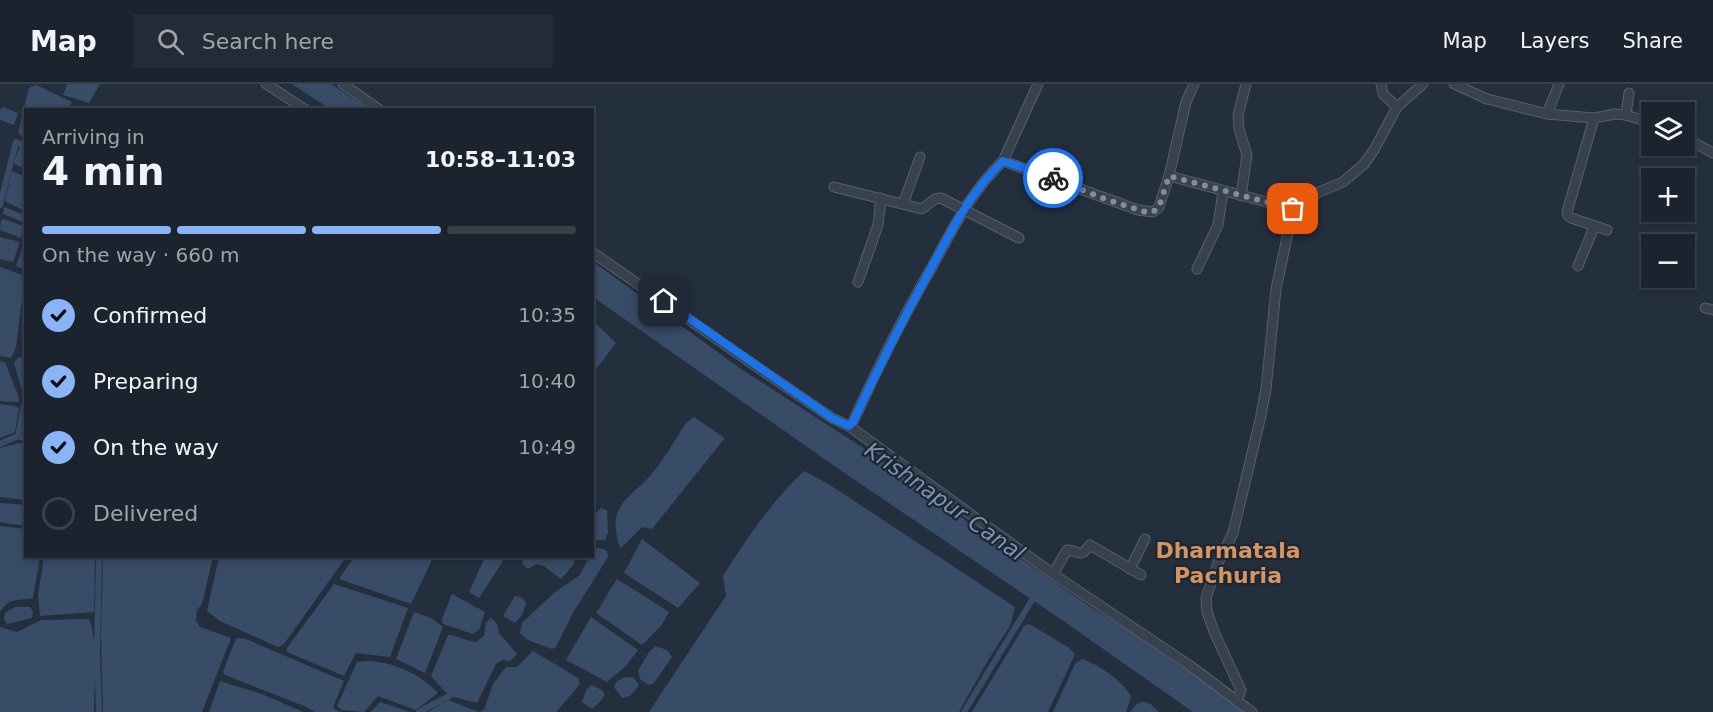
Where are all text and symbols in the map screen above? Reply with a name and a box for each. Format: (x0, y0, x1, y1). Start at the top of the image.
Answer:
search box (133, 14, 553, 68)
text: Map (30, 25, 97, 58)
icon: search (154, 25, 187, 58)
text: Search here (202, 29, 334, 54)
text: Map (1443, 29, 1487, 53)
text: Layers (1520, 29, 1589, 53)
text: Share (1622, 29, 1683, 53)
map controls (1641, 102, 1695, 288)
button: layers (1641, 102, 1695, 156)
text: Arriving in (42, 125, 145, 149)
text: 10:58–11:03 (425, 147, 576, 172)
courier (1023, 148, 1083, 208)
text: 4 min (42, 149, 164, 194)
icon: bike (1037, 162, 1070, 195)
button: + (1641, 168, 1695, 222)
pin (1267, 183, 1318, 234)
icon: bag (1276, 192, 1309, 225)
button: − (1641, 234, 1695, 288)
text: On the way · 660 m (42, 243, 240, 267)
pin (638, 275, 689, 326)
icon: home (647, 284, 680, 317)
icon: check (42, 299, 75, 332)
text: Confirmed (93, 303, 207, 328)
text: 10:35 (518, 303, 576, 327)
icon: check (42, 365, 75, 398)
text: Preparing (93, 369, 199, 394)
text: 10:40 (518, 369, 576, 393)
icon: check (42, 431, 75, 464)
text: On the way (93, 435, 219, 460)
text: 10:49 (518, 435, 576, 459)
water label: Krishnapur Canal (860, 437, 1029, 566)
text: Delivered (93, 501, 198, 526)
district label: Dharmatala Pachuria (1155, 538, 1301, 588)

